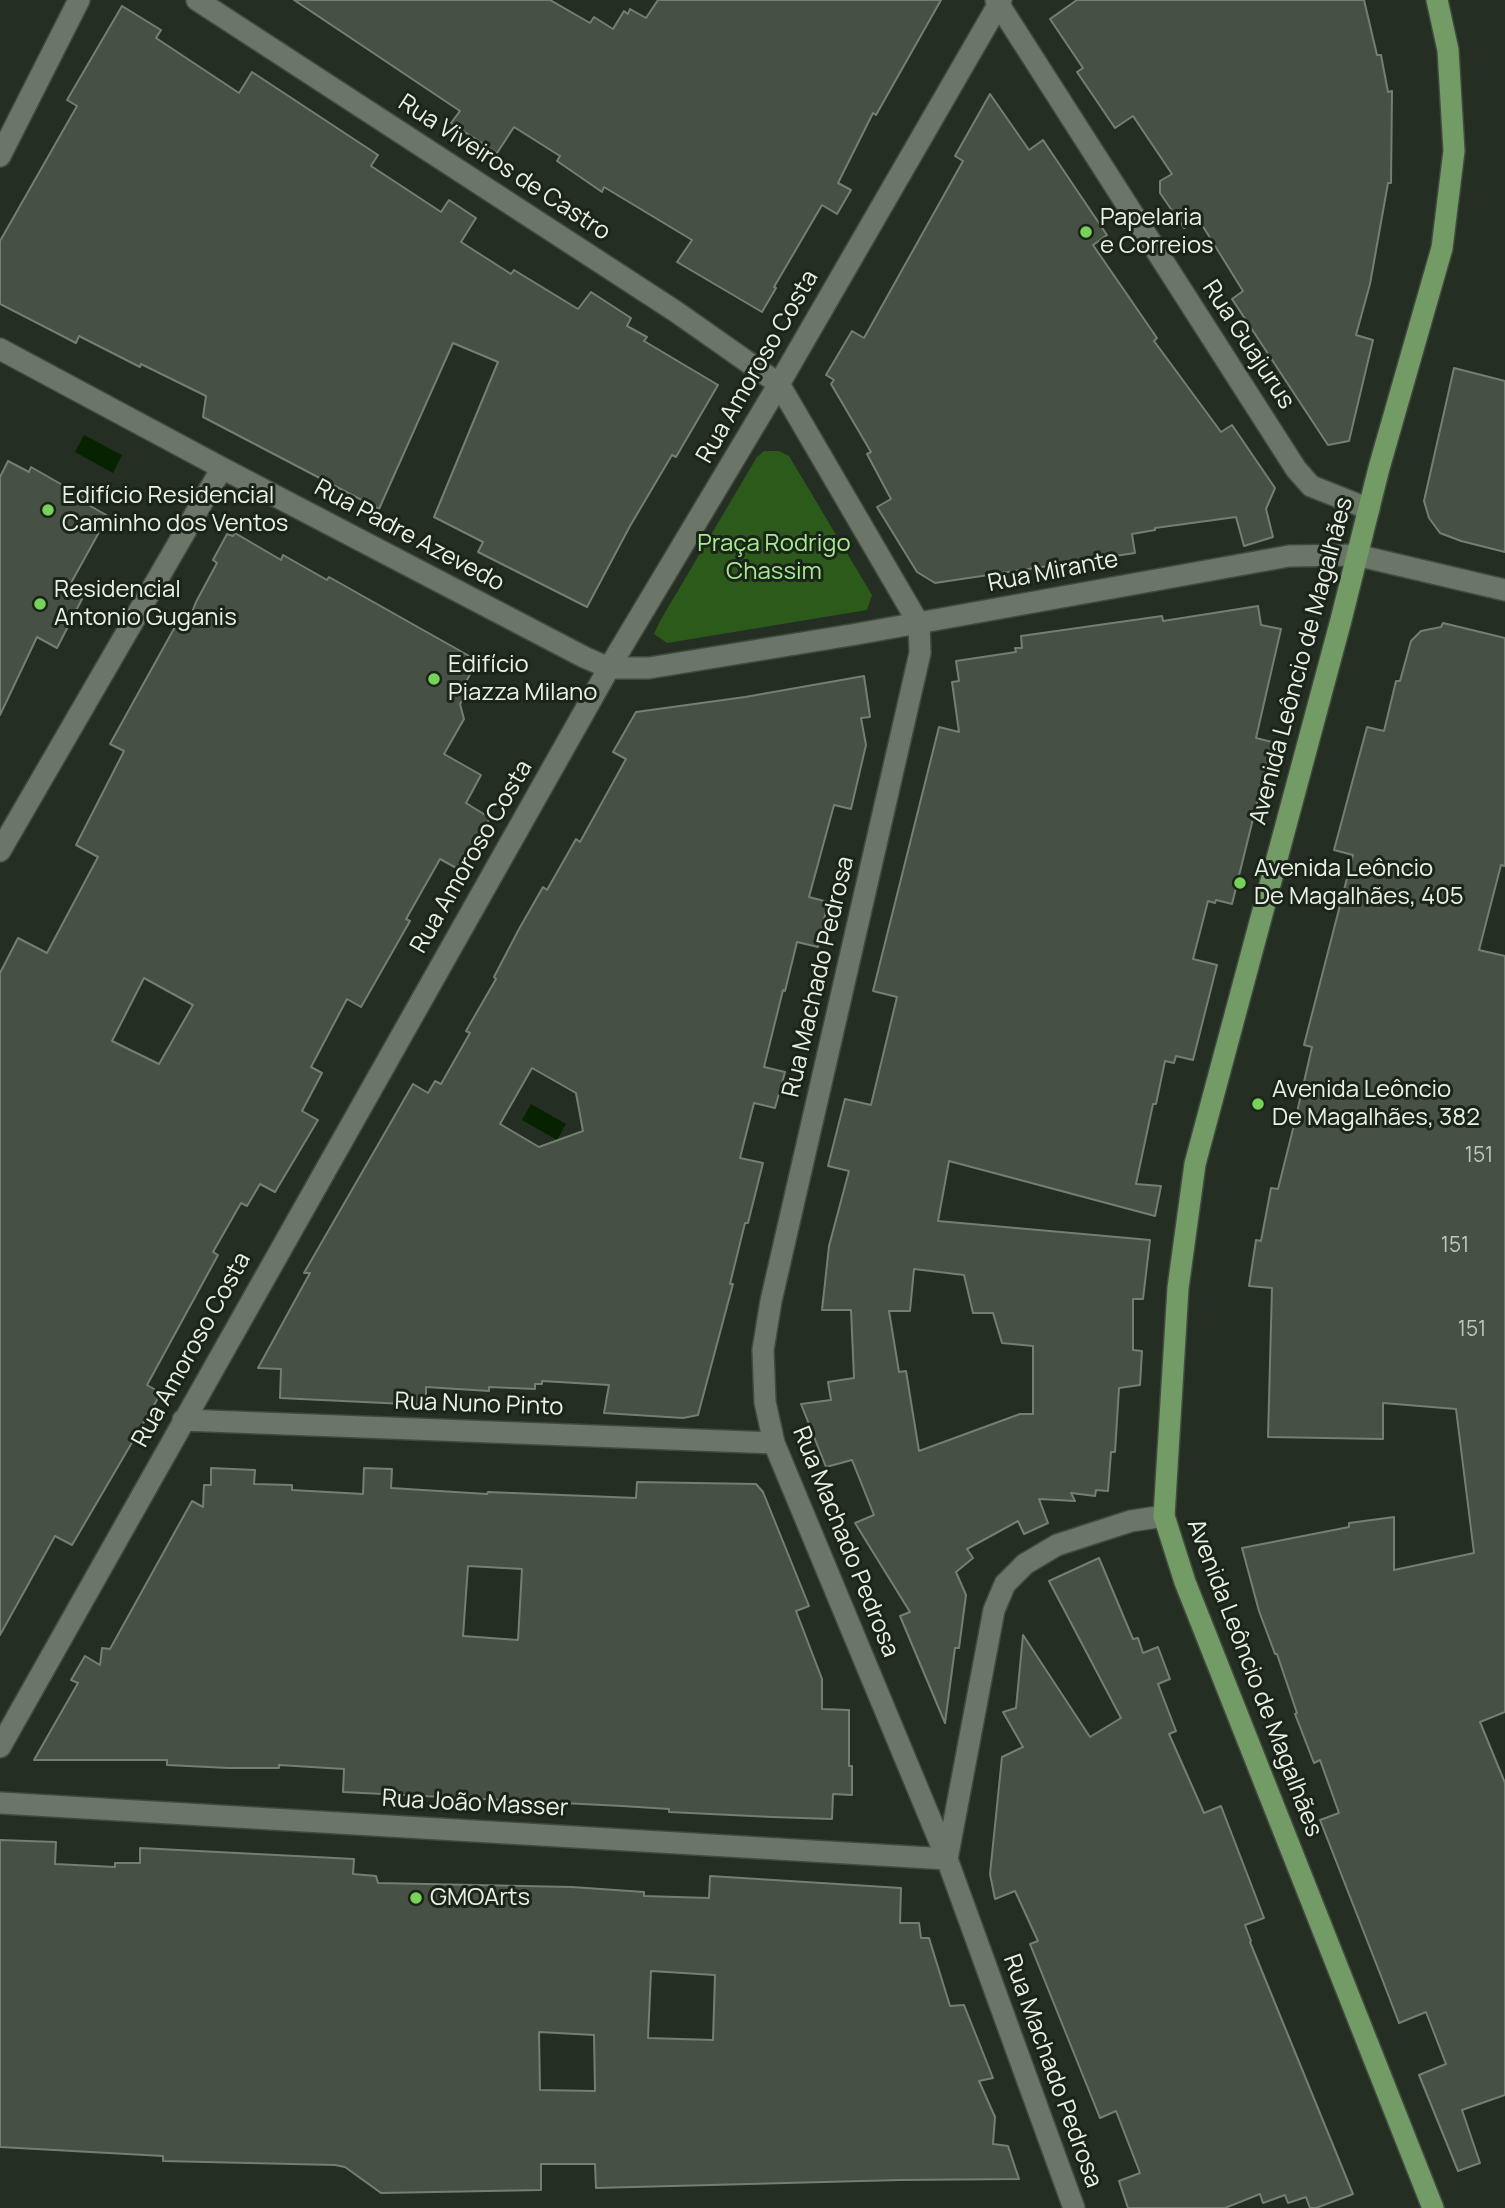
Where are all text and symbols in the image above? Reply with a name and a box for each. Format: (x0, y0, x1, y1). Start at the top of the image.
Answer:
street label: Rua Viveiros de Castro (393, 89, 615, 247)
place label: Papelaria e Correios (1100, 204, 1214, 260)
marker: Papelaria e Correios (1078, 224, 1094, 240)
street label: Rua Amoroso Costa (691, 265, 825, 469)
street label: Rua Guajurus (1196, 275, 1300, 415)
street label: Rua Padre Azevedo (309, 474, 509, 598)
place label: Edifício Residencial Caminho dos Ventos (62, 482, 288, 538)
street label: Avenida Leôncio de Magalhães (1244, 494, 1360, 828)
marker: Edifício Residencial Caminho dos Ventos (40, 502, 56, 518)
park label: Praça Rodrigo Chassim (697, 530, 851, 586)
street label: Rua Mirante (985, 545, 1121, 599)
place label: Residencial Antonio Guganis (54, 576, 237, 632)
marker: Residencial Antonio Guganis (32, 596, 48, 612)
place label: Edifício Piazza Milano (448, 651, 597, 707)
marker: Edifício Piazza Milano (426, 671, 442, 687)
street label: Rua Amoroso Costa (405, 755, 539, 959)
street label: Rua Machado Pedrosa (777, 854, 861, 1100)
place label: Avenida Leôncio De Magalhães, 405 (1254, 855, 1464, 911)
marker: Avenida Leôncio De Magalhães, 405 (1232, 875, 1248, 891)
place label: Avenida Leôncio De Magalhães, 382 (1272, 1076, 1480, 1132)
marker: Avenida Leôncio De Magalhães, 382 (1250, 1096, 1266, 1112)
house number: 151 (1465, 1143, 1493, 1169)
house number: 151 (1441, 1233, 1469, 1259)
street label: Rua Amoroso Costa (127, 1248, 257, 1452)
house number: 151 (1458, 1317, 1486, 1343)
street label: Rua Nuno Pinto (394, 1388, 564, 1422)
street label: Rua Machado Pedrosa (786, 1422, 904, 1662)
street label: Avenida Leôncio de Magalhães (1180, 1515, 1328, 1841)
street label: Rua João Masser (381, 1785, 569, 1823)
place label: GMOArts (430, 1884, 530, 1912)
marker: GMOArts (408, 1890, 424, 1906)
street label: Rua Machado Pedrosa (996, 1950, 1108, 2192)

